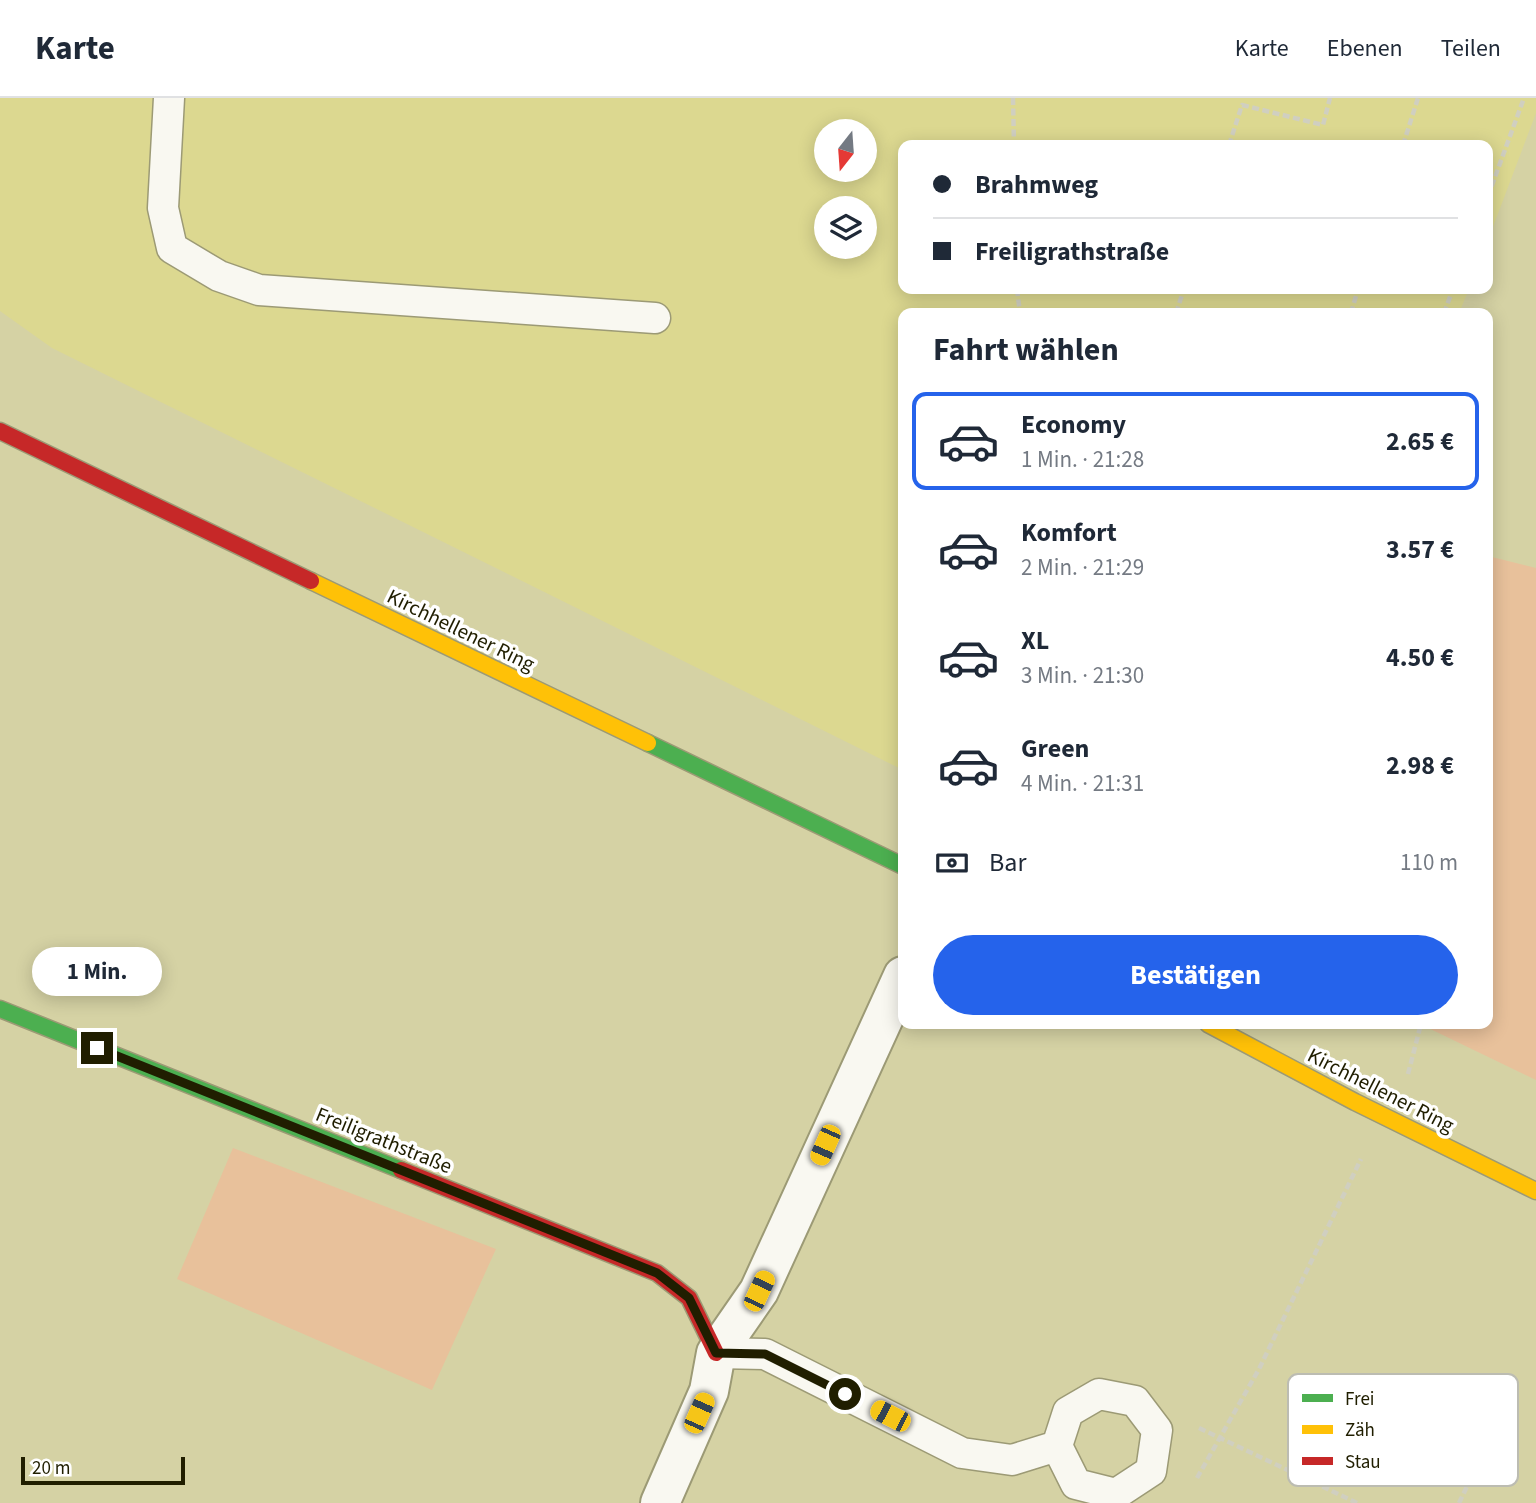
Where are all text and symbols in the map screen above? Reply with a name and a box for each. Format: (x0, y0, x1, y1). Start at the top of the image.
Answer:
text: Karte (35, 25, 115, 72)
text: Karte (1235, 31, 1289, 66)
text: Ebenen (1327, 31, 1403, 66)
text: Teilen (1441, 31, 1501, 66)
north arrow (814, 119, 877, 182)
map controls (814, 119, 877, 259)
text: Brahmweg (975, 166, 1098, 203)
button: layers (814, 196, 877, 259)
text: Freiligrathstraße (975, 233, 1169, 270)
text: Fahrt wählen (933, 327, 1119, 373)
text: Economy (1021, 406, 1126, 443)
icon: car (937, 410, 1000, 473)
text: 2.65 € (1386, 423, 1454, 460)
text: 1 Min. · 21:28 (1021, 443, 1144, 476)
text: Komfort (1021, 514, 1117, 551)
icon: car (937, 518, 1000, 581)
text: 3.57 € (1386, 531, 1454, 568)
text: 2 Min. · 21:29 (1021, 551, 1144, 584)
street label: Kirchhellener Ring (382, 581, 540, 679)
text: XL (1021, 622, 1049, 659)
icon: car (937, 626, 1000, 689)
text: 4.50 € (1386, 639, 1454, 676)
text: 3 Min. · 21:30 (1021, 659, 1144, 692)
text: Green (1021, 730, 1089, 767)
icon: car (937, 734, 1000, 797)
text: 2.98 € (1386, 747, 1454, 784)
text: 4 Min. · 21:31 (1021, 767, 1144, 800)
icon: cash (933, 844, 971, 882)
text: Bar (989, 844, 1026, 881)
text: 110 m (1400, 846, 1458, 879)
button: Bestätigen (933, 935, 1458, 1015)
callout: 1 Min. (32, 946, 162, 996)
text: 1 Min. (67, 955, 127, 988)
route end (81, 1032, 113, 1064)
street label: Kirchhellener Ring (1302, 1040, 1460, 1140)
street label: Freiligrathstraße (311, 1099, 457, 1181)
car (807, 1122, 844, 1168)
car (741, 1268, 778, 1314)
legend (1288, 1374, 1518, 1486)
route start (829, 1378, 861, 1410)
text: Frei (1345, 1386, 1375, 1413)
car (681, 1390, 718, 1436)
car (867, 1397, 914, 1435)
text: Zäh (1345, 1417, 1375, 1444)
text: Stau (1345, 1449, 1381, 1476)
scale bar (21, 1454, 186, 1486)
text: 20 m (32, 1455, 70, 1482)

